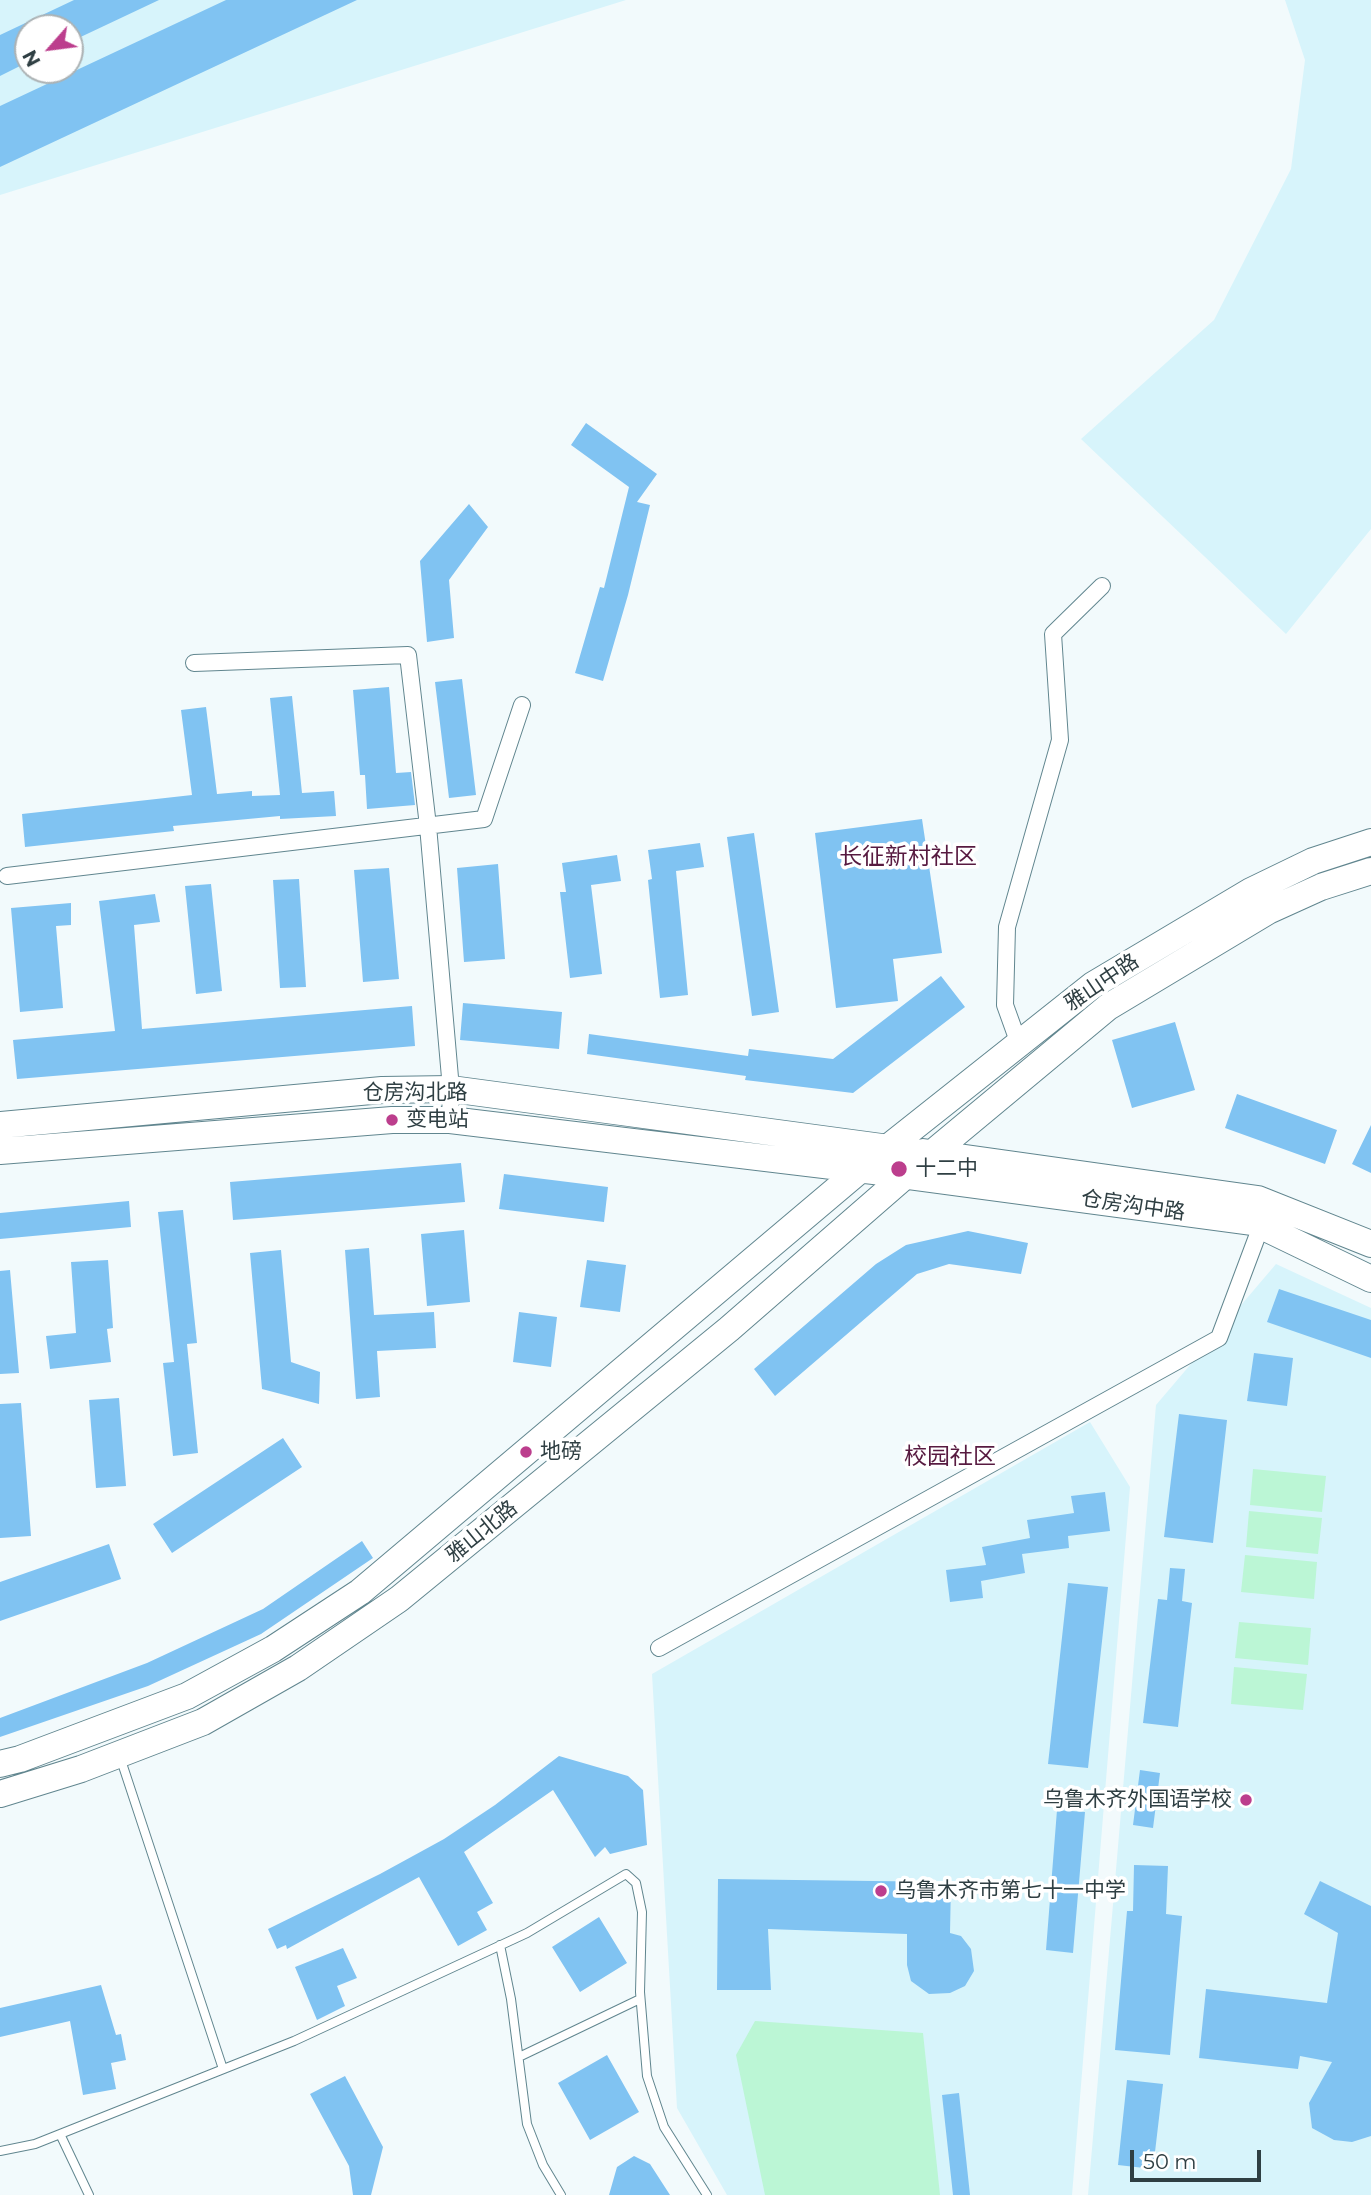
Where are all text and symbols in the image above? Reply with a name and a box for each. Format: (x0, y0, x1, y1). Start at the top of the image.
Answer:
north arrow (14, 14, 84, 84)
text: N (18, 46, 46, 70)
district label: 长征新村社区 (839, 843, 977, 871)
street label: 雅山中路 (1060, 949, 1144, 1017)
street label: 仓房沟北路 (363, 1080, 467, 1106)
place label: 变电站 (406, 1107, 469, 1133)
marker: 变电站 (384, 1112, 400, 1128)
place label: 十二中 (915, 1156, 978, 1182)
marker: 十二中 (889, 1159, 909, 1179)
street label: 仓房沟中路 (1079, 1186, 1187, 1226)
place label: 地磅 (540, 1439, 582, 1465)
district label: 校园社区 (904, 1443, 996, 1471)
marker: 地磅 (518, 1444, 534, 1460)
street label: 雅山北路 (441, 1496, 523, 1568)
place label: 乌鲁木齐外国语学校 (1043, 1787, 1232, 1813)
marker: 乌鲁木齐外国语学校 (1238, 1792, 1254, 1808)
place label: 乌鲁木齐市第七十一中学 (895, 1878, 1126, 1904)
marker: 乌鲁木齐市第七十一中学 (873, 1883, 889, 1899)
scale bar (1133, 2136, 1264, 2180)
text: 50 m (1143, 2149, 1197, 2174)

